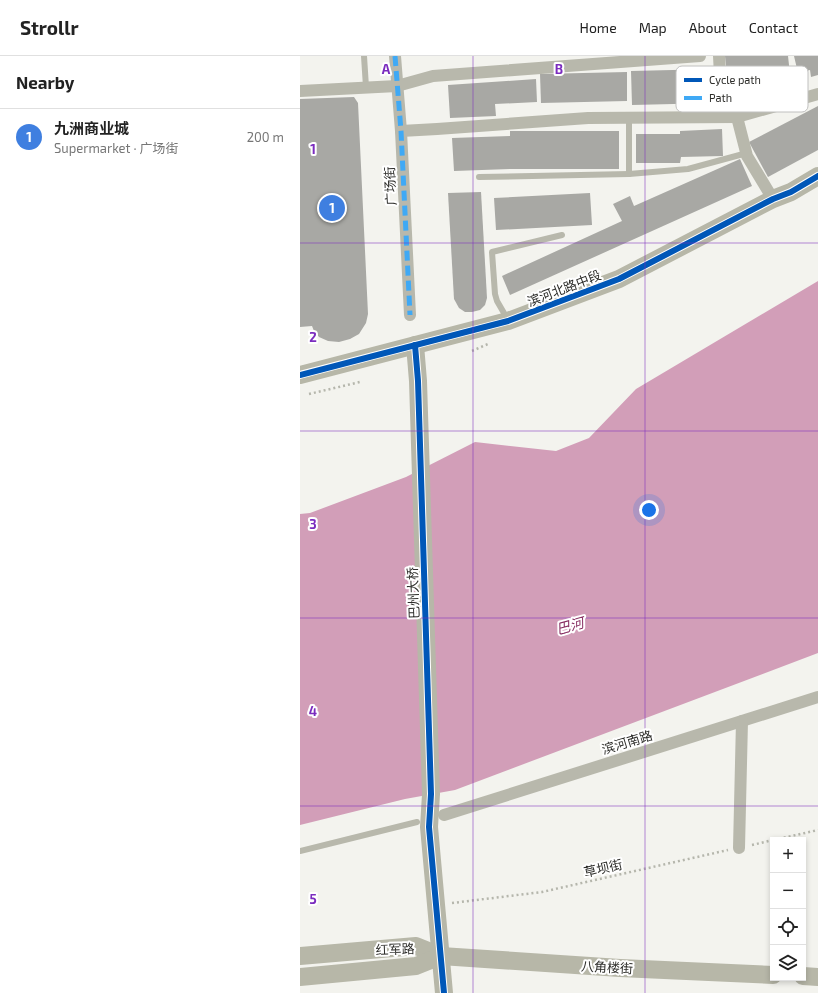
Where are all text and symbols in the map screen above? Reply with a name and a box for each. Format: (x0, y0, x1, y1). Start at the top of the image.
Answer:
text: Strollr (20, 16, 79, 39)
text: Home (580, 19, 617, 36)
text: Map (639, 19, 667, 36)
text: About (689, 19, 727, 36)
text: Contact (749, 19, 798, 36)
text: A (382, 61, 391, 77)
text: B (555, 61, 563, 77)
legend (676, 66, 808, 112)
text: Nearby (16, 72, 74, 92)
text: Cycle path (709, 73, 761, 86)
text: Path (709, 91, 732, 104)
text: 九洲商业城 (54, 119, 129, 137)
text: 1 (26, 129, 32, 145)
text: 200 m (247, 129, 284, 145)
text: Supermarket · 广场街 (54, 140, 178, 156)
text: 1 (310, 141, 316, 157)
street label: 广场街 (381, 166, 399, 206)
pin: 1 (319, 193, 345, 223)
street label: 滨河北路中段 (525, 267, 603, 309)
text: 2 (309, 329, 317, 345)
your location (639, 500, 659, 520)
text: 3 (309, 516, 317, 532)
street label: 巴州大桥 (404, 567, 422, 619)
water label: 巴河 (554, 613, 588, 637)
text: 4 (309, 703, 317, 719)
street label: 滨河南路 (600, 727, 654, 757)
map controls (770, 837, 806, 981)
button: + (770, 837, 806, 873)
street label: 草坝街 (582, 856, 624, 880)
button: − (770, 873, 806, 909)
text: 5 (309, 891, 317, 907)
button: locate (770, 909, 806, 945)
street label: 红军路 (375, 940, 415, 958)
button: layers (770, 945, 806, 981)
street label: 八角楼街 (581, 958, 633, 976)

